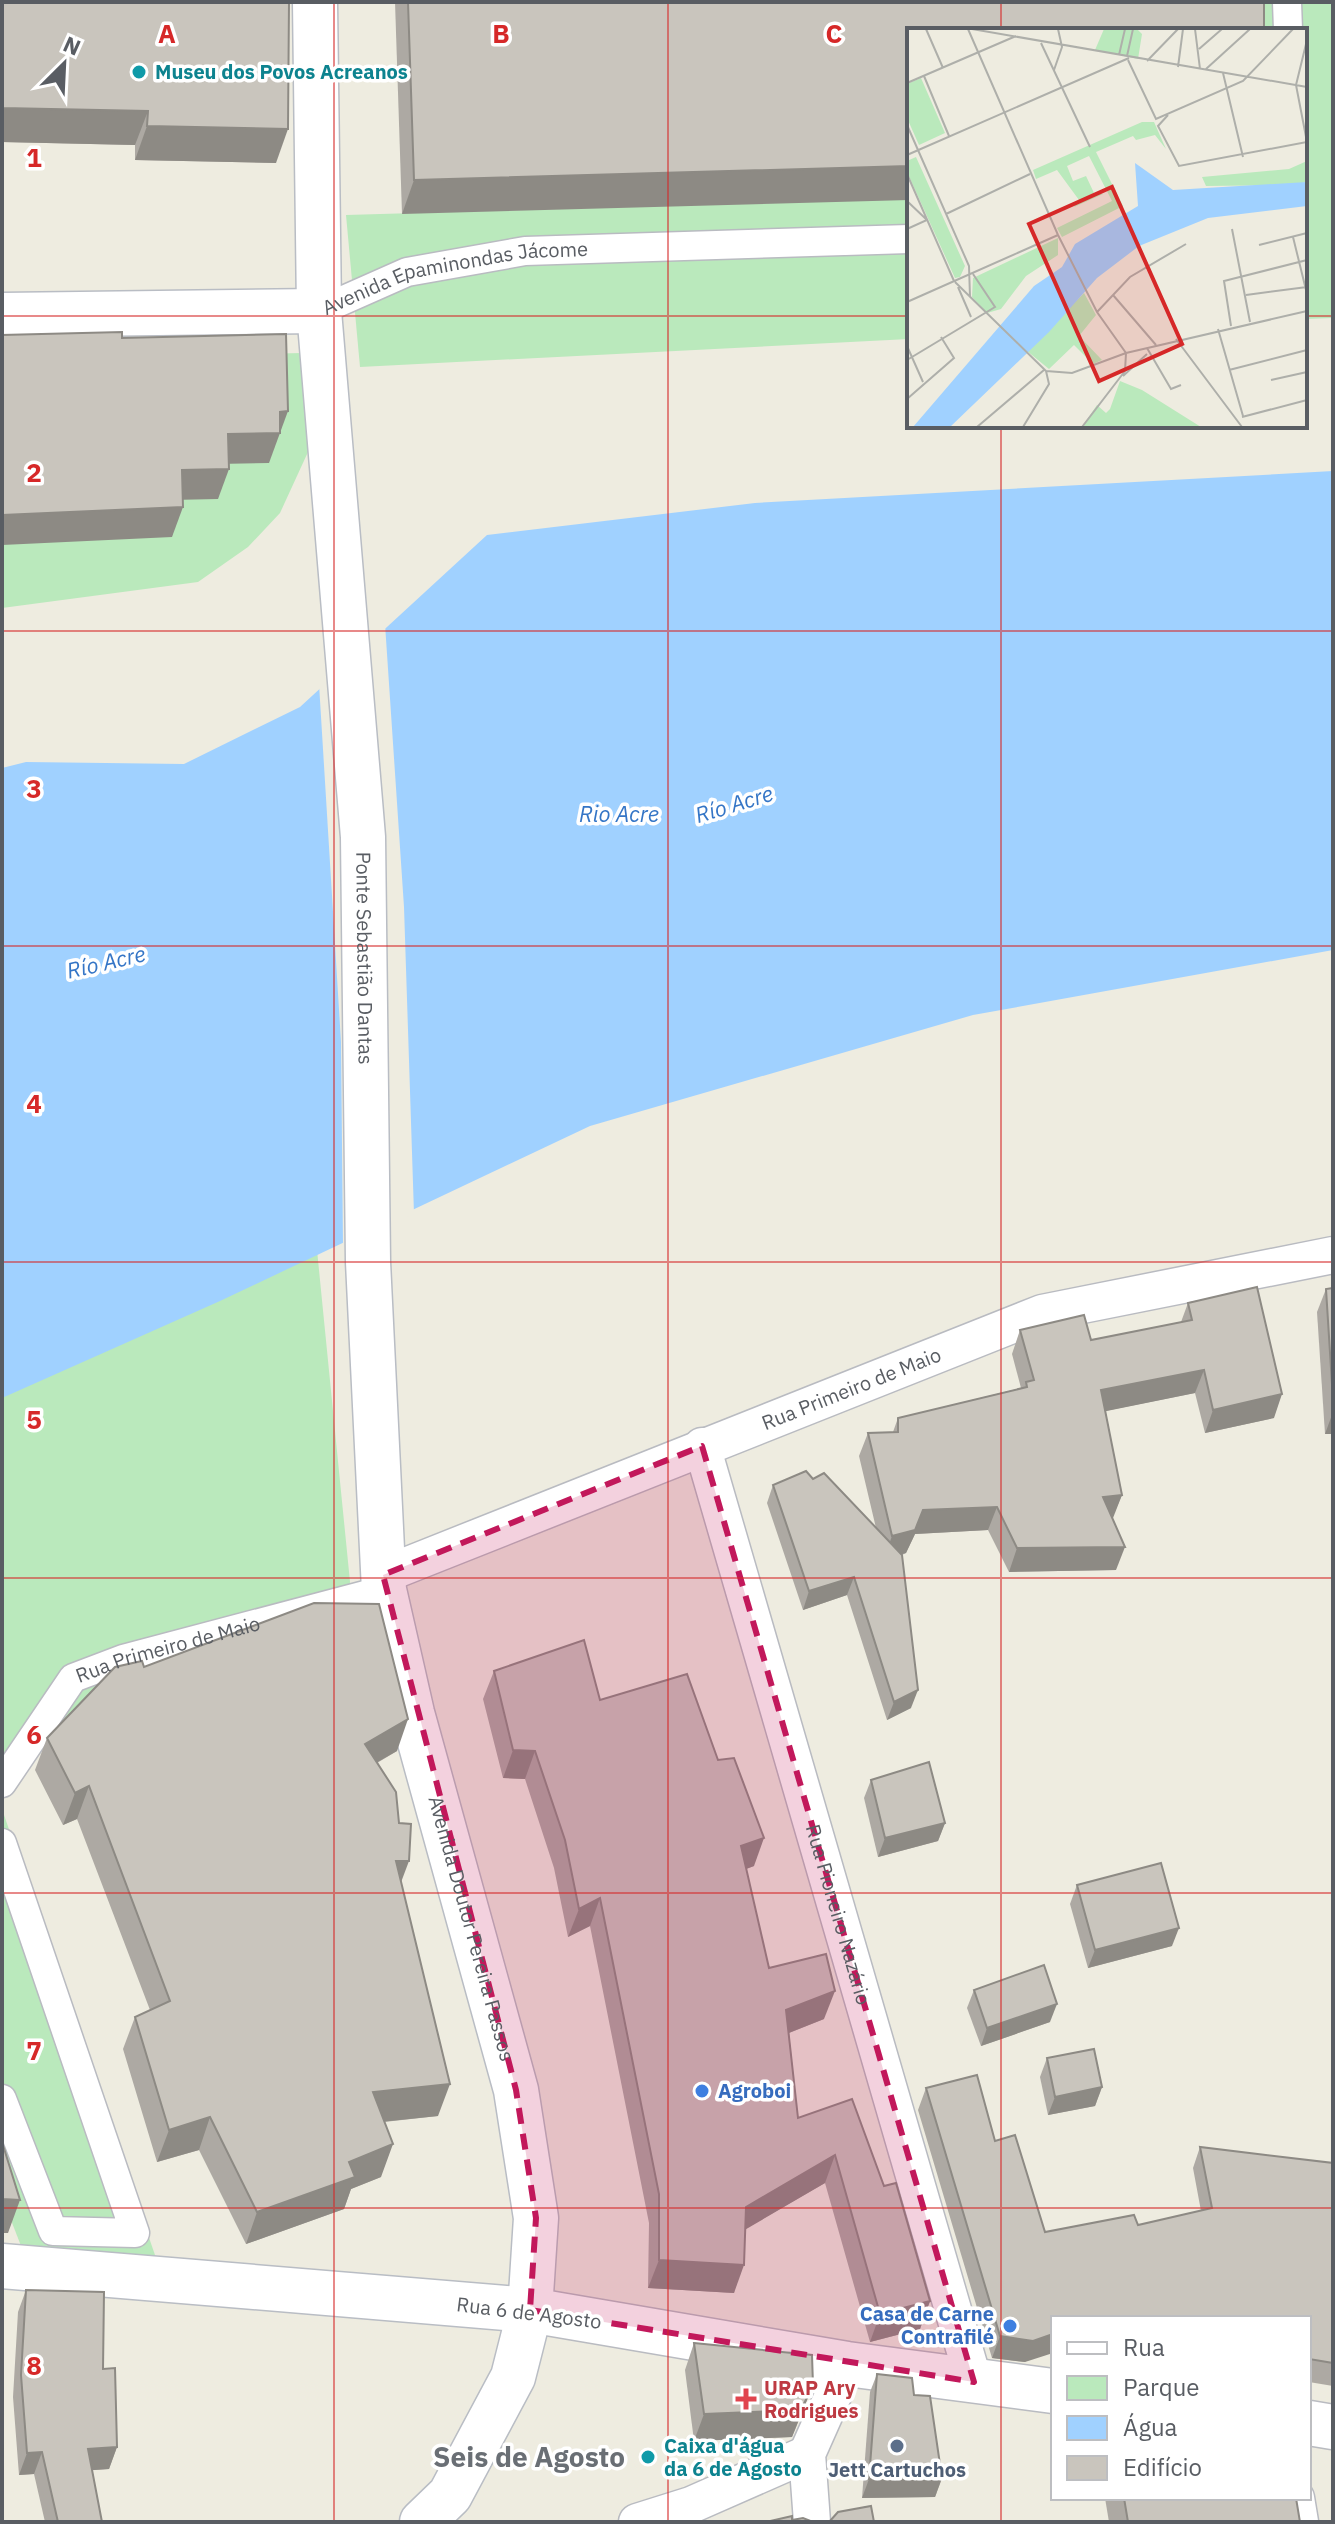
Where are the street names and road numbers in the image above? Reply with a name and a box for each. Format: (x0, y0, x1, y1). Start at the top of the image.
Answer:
street label: Avenida Epaminondas Jácome (318, 235, 588, 321)
street label: Ponte Sebastião Dantas (350, 851, 380, 1065)
street label: Rua Primeiro de Maio (757, 1341, 945, 1436)
street label: Rua Primeiro de Maio (72, 1609, 263, 1689)
street label: Avenida Doutor Pereira Passos (422, 1793, 521, 2064)
street label: Rua Pioneiro Nazário (800, 1821, 878, 2008)
street label: Rua 6 de Agosto (455, 2290, 603, 2335)

